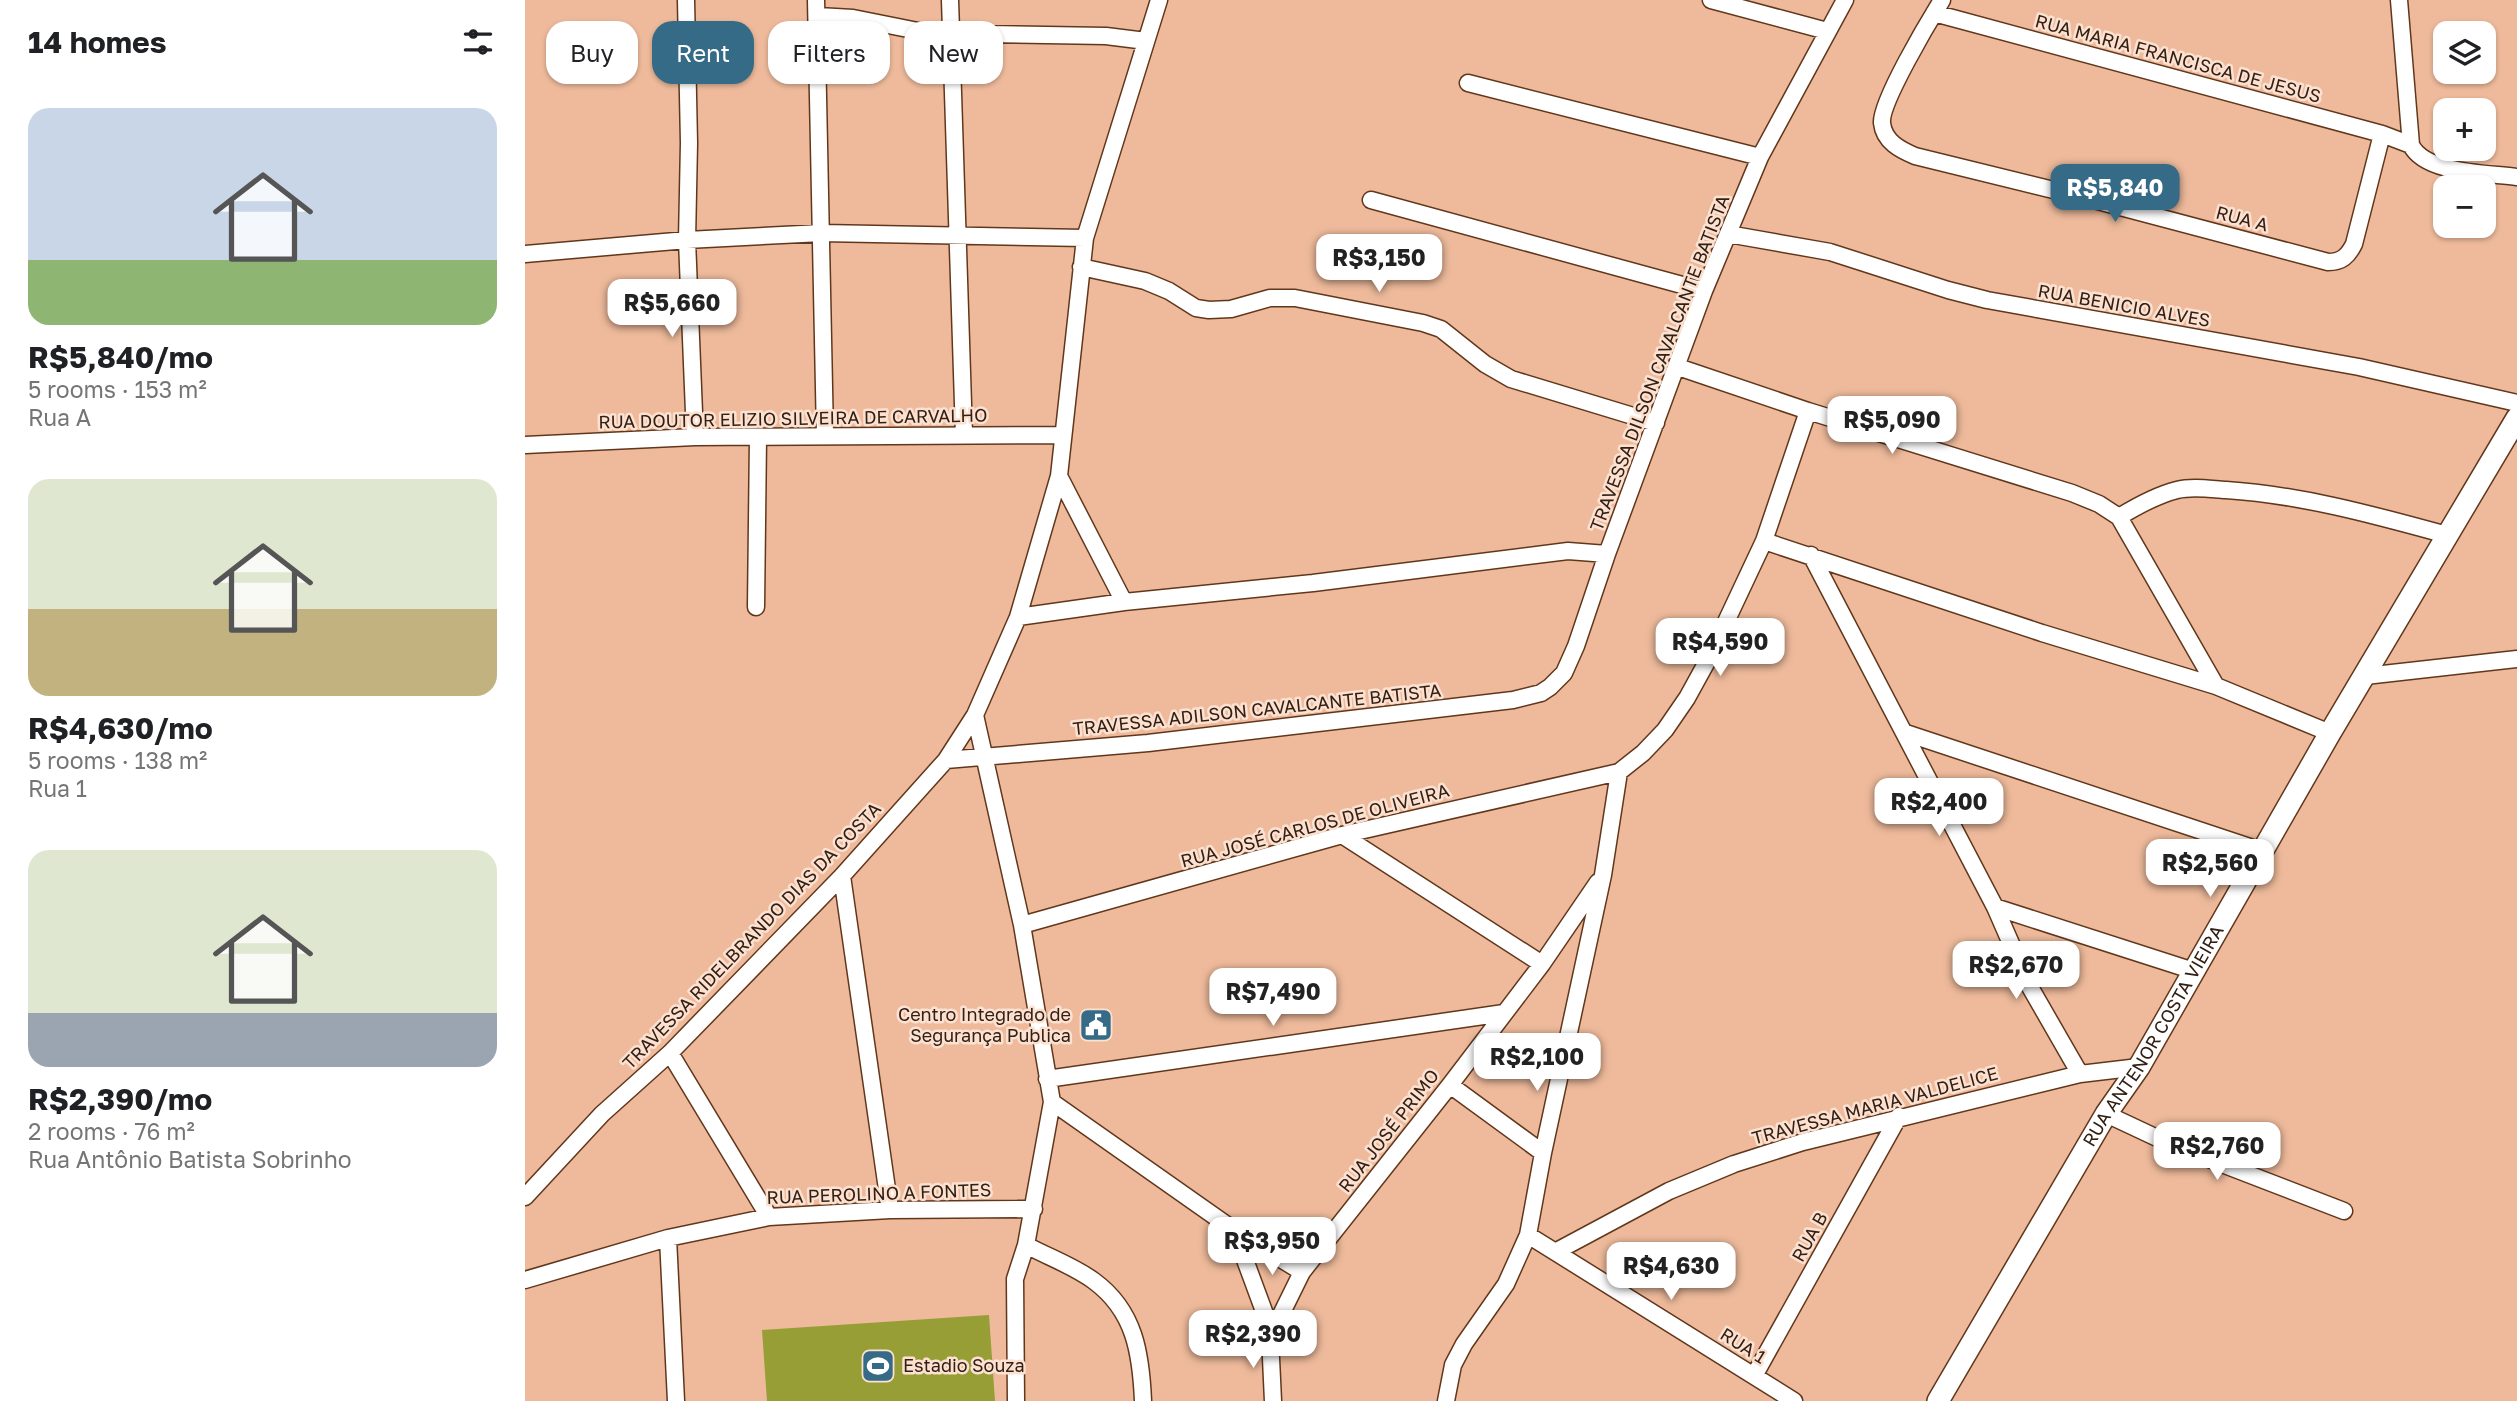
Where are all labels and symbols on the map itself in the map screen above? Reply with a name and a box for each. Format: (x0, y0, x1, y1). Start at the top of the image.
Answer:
street label: RUA MARIA FRANCISCA DE JESUS (2033, 9, 2324, 107)
pin: R$5,840 (2050, 164, 2180, 224)
street label: TRAVESSA DILSON CAVALCANTE BATISTA (1585, 191, 1734, 534)
street label: RUA A (2214, 201, 2271, 236)
pin: R$3,150 (1314, 234, 1444, 294)
street label: RUA BENICIO ALVES (2036, 279, 2212, 331)
pin: R$5,660 (607, 280, 737, 339)
pin: R$5,090 (1827, 396, 1957, 456)
street label: RUA DOUTOR ELIZIO SILVEIRA DE CARVALHO (598, 404, 988, 432)
pin: R$4,590 (1655, 618, 1785, 678)
street label: TRAVESSA ADILSON CAVALCANTE BATISTA (1072, 679, 1442, 739)
pin: R$2,400 (1874, 778, 2004, 838)
street label: RUA JOSÉ CARLOS DE OLIVEIRA (1178, 779, 1451, 871)
street label: TRAVESSA RIDELBRANDO DIAS DA COSTA (618, 797, 885, 1073)
pin: R$2,560 (2145, 839, 2275, 899)
street label: RUA ANTENOR COSTA VIEIRA (2077, 921, 2228, 1150)
pin: R$2,670 (1951, 942, 2081, 1001)
pin: R$7,490 (1208, 968, 1338, 1028)
place label: Centro Integrado de Segurança Publica (898, 1003, 1071, 1046)
public building icon: Centro Integrado de Segurança Publica (1077, 1006, 1115, 1044)
pin: R$2,100 (1472, 1034, 1602, 1093)
street label: TRAVESSA MARIA VALDELICE (1749, 1062, 2000, 1148)
street label: RUA JOSÉ PRIMO (1333, 1065, 1443, 1196)
pin: R$2,760 (2152, 1122, 2282, 1182)
street label: RUA PEROLINO A FONTES (766, 1178, 992, 1208)
street label: RUA B (1787, 1208, 1832, 1265)
pin: R$3,950 (1207, 1218, 1337, 1277)
pin: R$4,630 (1606, 1242, 1736, 1302)
pin: R$2,390 (1188, 1310, 1318, 1370)
street label: RUA 1 (1717, 1323, 1771, 1368)
sports icon: Estadio Souza (859, 1347, 897, 1385)
place label: Estadio Souza (903, 1354, 1025, 1376)

